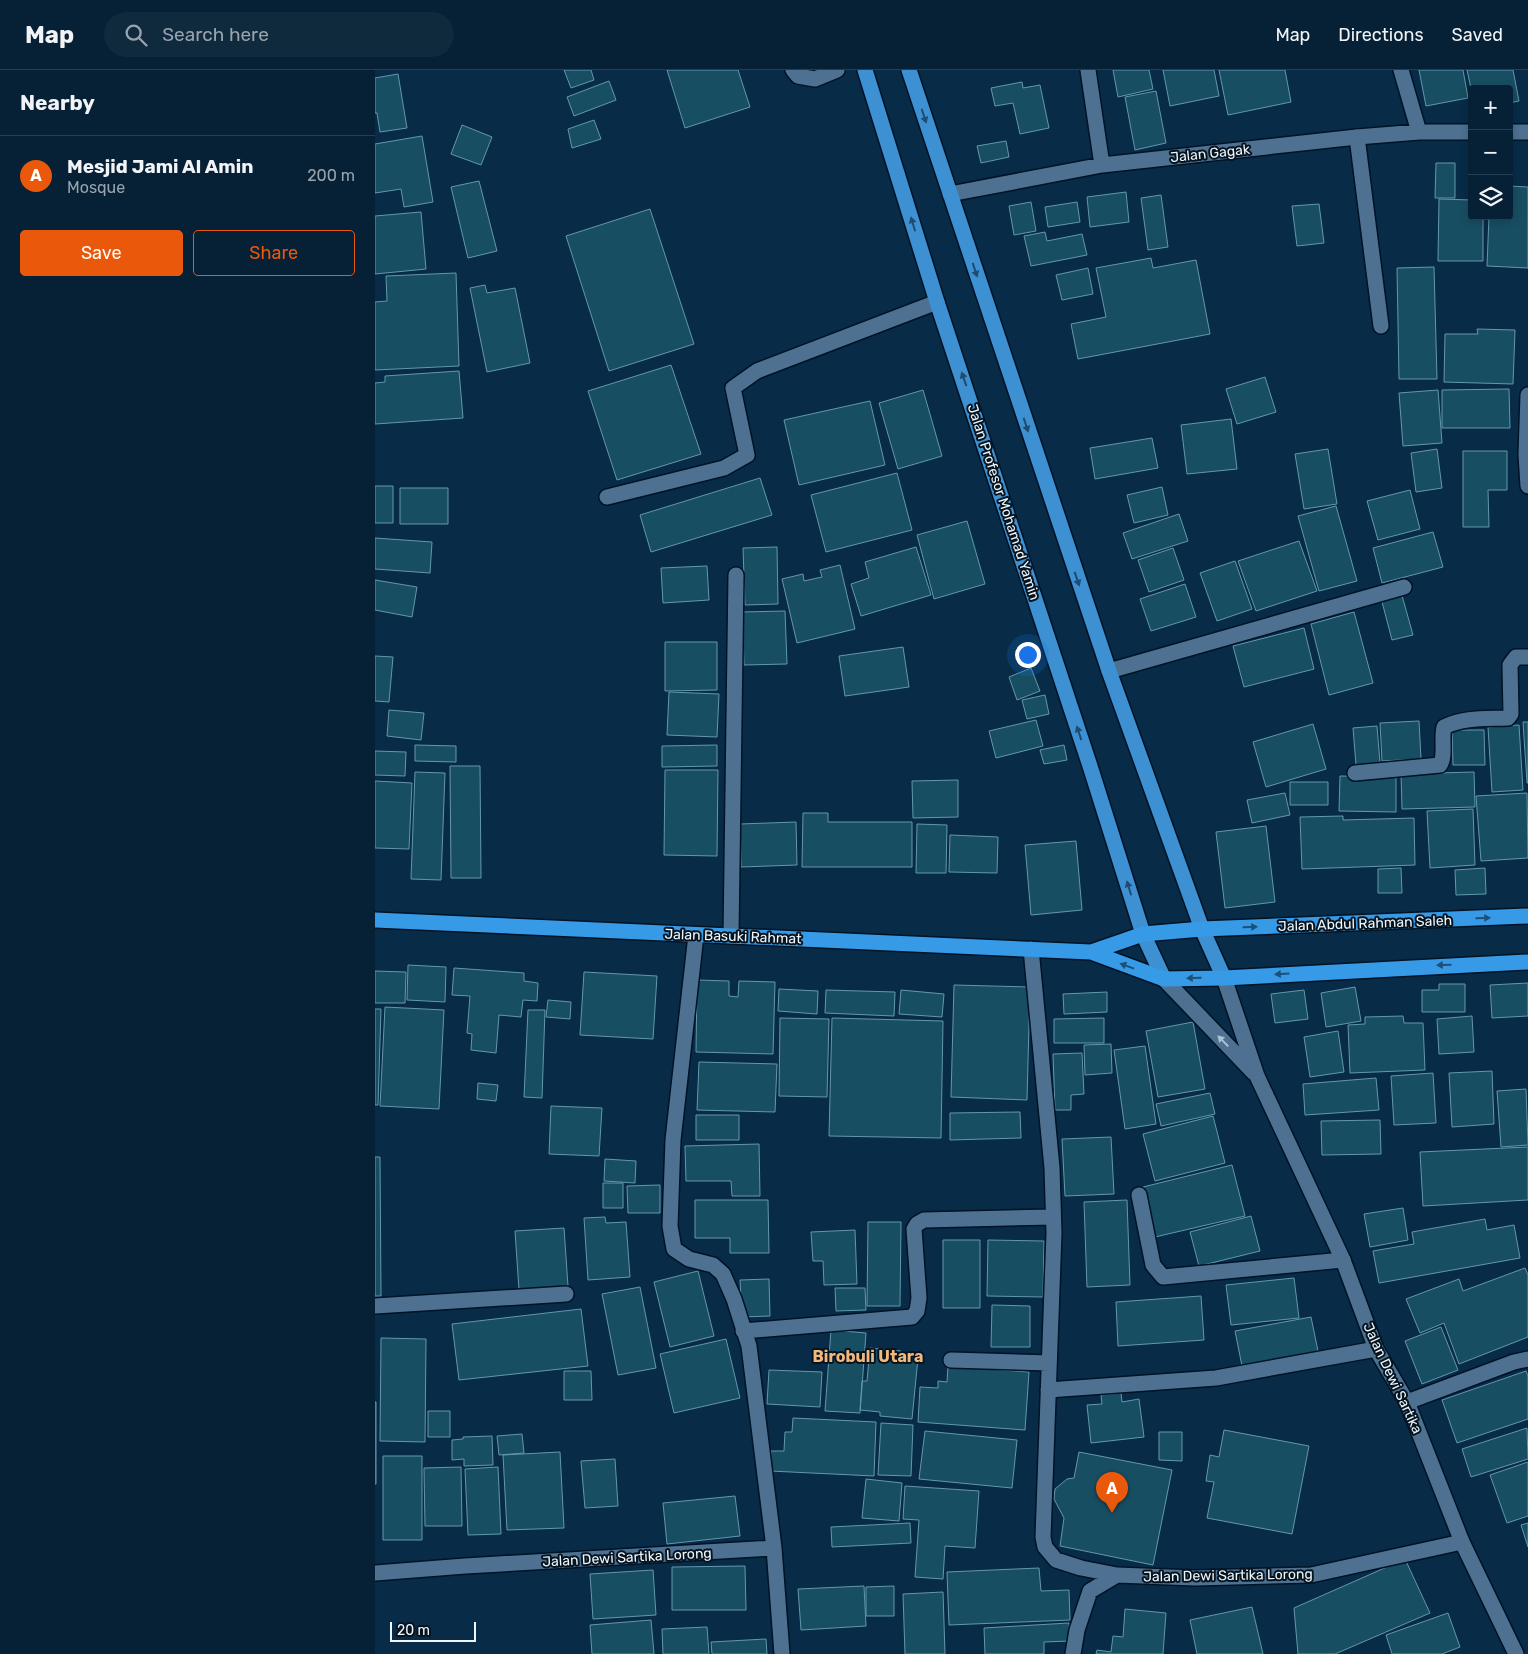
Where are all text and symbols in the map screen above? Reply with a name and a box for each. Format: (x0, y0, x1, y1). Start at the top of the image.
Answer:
search box (104, 12, 454, 57)
text: Map (25, 21, 74, 49)
icon: search (122, 21, 150, 49)
text: Search here (162, 23, 269, 46)
text: Map (1275, 24, 1310, 46)
text: Directions (1338, 24, 1424, 46)
text: Saved (1452, 24, 1503, 46)
map controls (1468, 85, 1513, 220)
button: + (1468, 85, 1513, 130)
text: Nearby (20, 90, 95, 115)
one-way arrow (921, 109, 928, 124)
button: − (1468, 130, 1513, 175)
street label: Jalan Gagak (1169, 141, 1252, 166)
text: Mesjid Jami Al Amin (67, 155, 253, 178)
text: A (30, 166, 42, 185)
text: 200 m (307, 166, 355, 185)
button: layers (1468, 175, 1513, 220)
text: Mosque (67, 178, 125, 197)
one-way arrow (909, 217, 916, 232)
button: Save (20, 230, 183, 276)
button: Share (193, 230, 355, 276)
one-way arrow (972, 263, 980, 278)
one-way arrow (959, 371, 967, 386)
street label: Jalan Profesor Mohamad Yamin (964, 402, 1043, 602)
one-way arrow (1022, 418, 1030, 433)
one-way arrow (1074, 572, 1082, 587)
your location (1015, 642, 1041, 668)
one-way arrow (1075, 725, 1083, 740)
one-way arrow (1124, 880, 1132, 895)
street label: Jalan Abdul Rahman Saleh (1278, 912, 1452, 935)
one-way arrow (1475, 914, 1491, 922)
one-way arrow (1243, 923, 1259, 931)
street label: Jalan Basuki Rahmat (664, 926, 802, 947)
one-way arrow (1436, 961, 1452, 969)
one-way arrow (1119, 962, 1134, 970)
one-way arrow (1274, 971, 1290, 979)
one-way arrow (1186, 975, 1202, 983)
one-way arrow (1217, 1035, 1229, 1047)
street label: Jalan Dewi Sartika (1359, 1320, 1426, 1436)
district label: Birobuli Utara (813, 1347, 923, 1366)
pin: A (1096, 1472, 1128, 1513)
street label: Jalan Dewi Sartika Lorong (542, 1545, 712, 1570)
street label: Jalan Dewi Sartika Lorong (1143, 1566, 1313, 1585)
scale bar (390, 1619, 476, 1642)
text: 20 m (397, 1622, 430, 1639)

